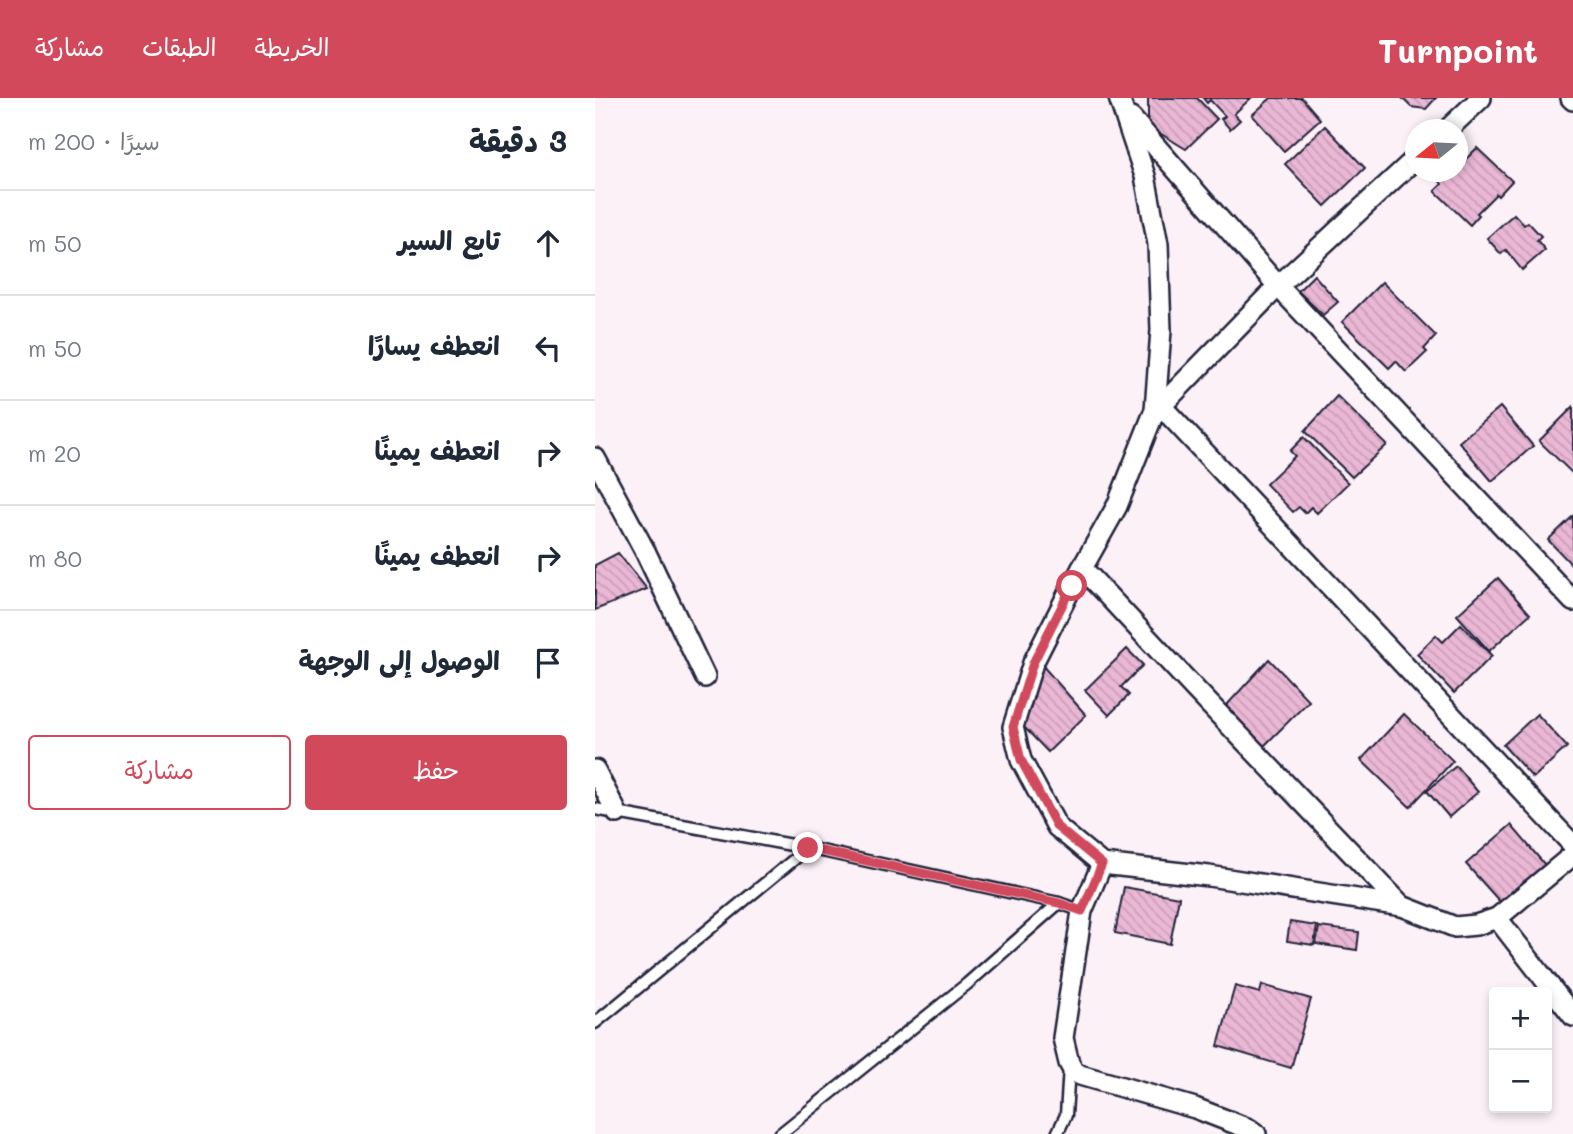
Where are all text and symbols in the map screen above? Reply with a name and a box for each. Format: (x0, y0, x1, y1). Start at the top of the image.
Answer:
text: Turnpoint (1378, 28, 1538, 71)
text: مشاركة (35, 31, 104, 62)
text: الطبقات (142, 31, 217, 62)
text: الخريطة (255, 31, 329, 62)
north arrow (1405, 119, 1468, 182)
text: 3 دقيقة (469, 120, 567, 160)
text: سيرًا · 200 m (28, 126, 160, 156)
text: تابع السير (398, 223, 500, 257)
icon: ahead (529, 224, 567, 262)
text: 50 m (28, 228, 81, 258)
text: انعطف يسارًا (368, 328, 500, 362)
icon: left (529, 329, 567, 367)
text: 50 m (28, 333, 81, 363)
text: انعطف يمينًا (375, 433, 500, 467)
icon: right (529, 434, 567, 472)
text: 20 m (28, 438, 81, 468)
text: انعطف يمينًا (375, 538, 500, 572)
icon: right (529, 539, 567, 577)
text: 80 m (28, 543, 82, 573)
route start (1056, 570, 1087, 601)
text: الوصول إلى الوجهة (298, 643, 500, 677)
icon: arrive (529, 644, 567, 682)
button: مشاركة (28, 735, 291, 810)
button: حفظ (305, 735, 567, 810)
route end (792, 832, 823, 863)
map controls (1489, 987, 1552, 1113)
button: + (1489, 987, 1552, 1050)
button: − (1489, 1050, 1552, 1113)

